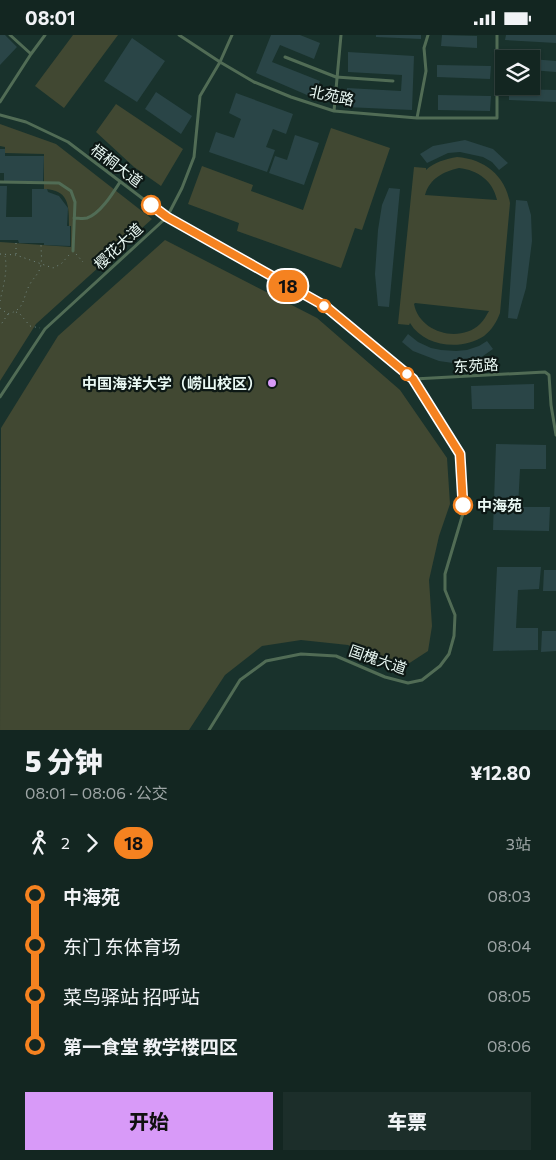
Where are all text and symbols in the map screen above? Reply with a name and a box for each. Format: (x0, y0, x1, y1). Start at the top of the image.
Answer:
text: 08:01 (25, 6, 76, 29)
map controls (495, 50, 540, 95)
button: layers (495, 50, 540, 95)
street label: 北苑路 (308, 82, 356, 108)
street label: 梧桐大道 (88, 140, 146, 190)
unlabelled marker (141, 195, 161, 215)
street label: 樱花大道 (90, 219, 146, 273)
line badge: 18 (266, 270, 310, 302)
text: 18 (278, 275, 298, 297)
unlabelled marker (317, 299, 331, 313)
street label: 东苑路 (453, 355, 499, 375)
unlabelled marker (400, 367, 414, 381)
place label: 中国海洋大学（崂山校区） (82, 374, 262, 392)
marker: 中国海洋大学（崂山校区） (266, 377, 278, 389)
marker: 中海苑 (453, 495, 473, 515)
place label: 中海苑 (477, 496, 522, 514)
street label: 国槐大道 (347, 641, 409, 677)
text: 5 分钟 (25, 744, 103, 778)
text: ¥12.80 (470, 761, 531, 784)
text: 08:01 – 08:06 · 公交 (25, 783, 168, 802)
icon: walk (25, 829, 53, 857)
icon: forward (78, 829, 106, 857)
text: 18 (124, 832, 143, 854)
text: 2 (61, 833, 70, 852)
text: 3站 (506, 834, 531, 853)
text: 中海苑 (63, 885, 120, 908)
text: 08:03 (488, 886, 531, 905)
text: 东门 东体育场 (63, 935, 181, 958)
text: 08:04 (487, 936, 531, 955)
text: 菜鸟驿站 招呼站 (63, 985, 200, 1008)
text: 08:05 (487, 986, 531, 1005)
text: 第一食堂 教学楼四区 (63, 1035, 238, 1058)
text: 08:06 (487, 1036, 531, 1055)
button: 开始 (25, 1092, 273, 1150)
button: 车票 (283, 1092, 531, 1150)

